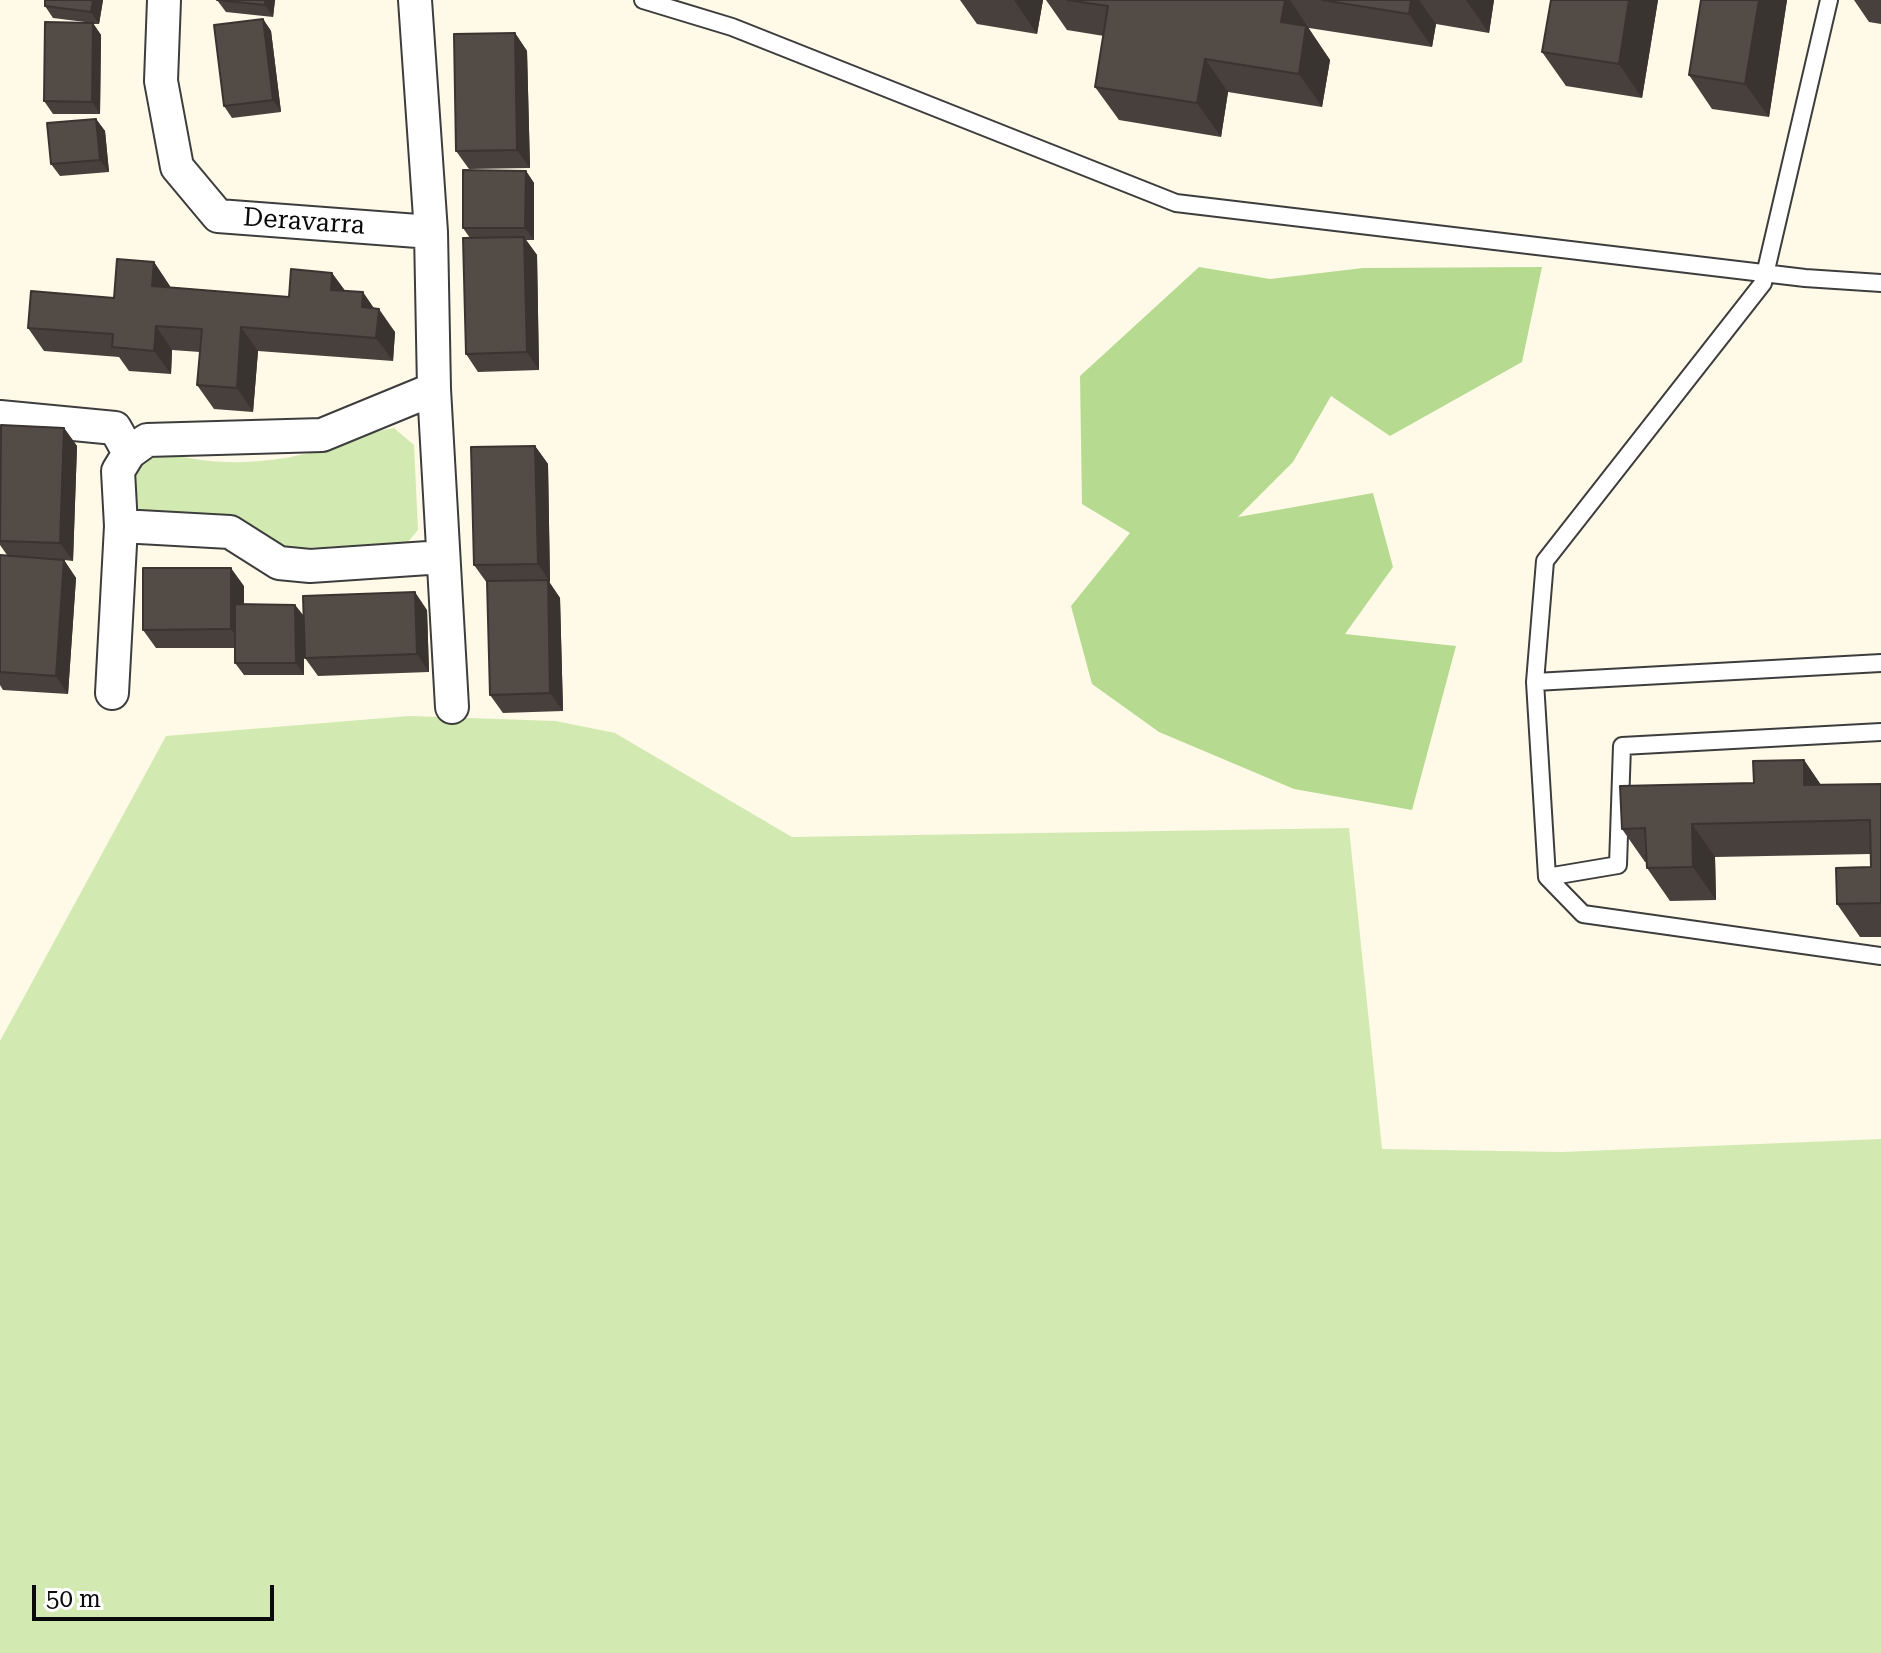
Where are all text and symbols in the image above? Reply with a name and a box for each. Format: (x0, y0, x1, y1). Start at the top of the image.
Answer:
street label: Deravarra (242, 202, 366, 242)
scale bar (36, 1569, 278, 1619)
text: 50 m (46, 1585, 101, 1613)

